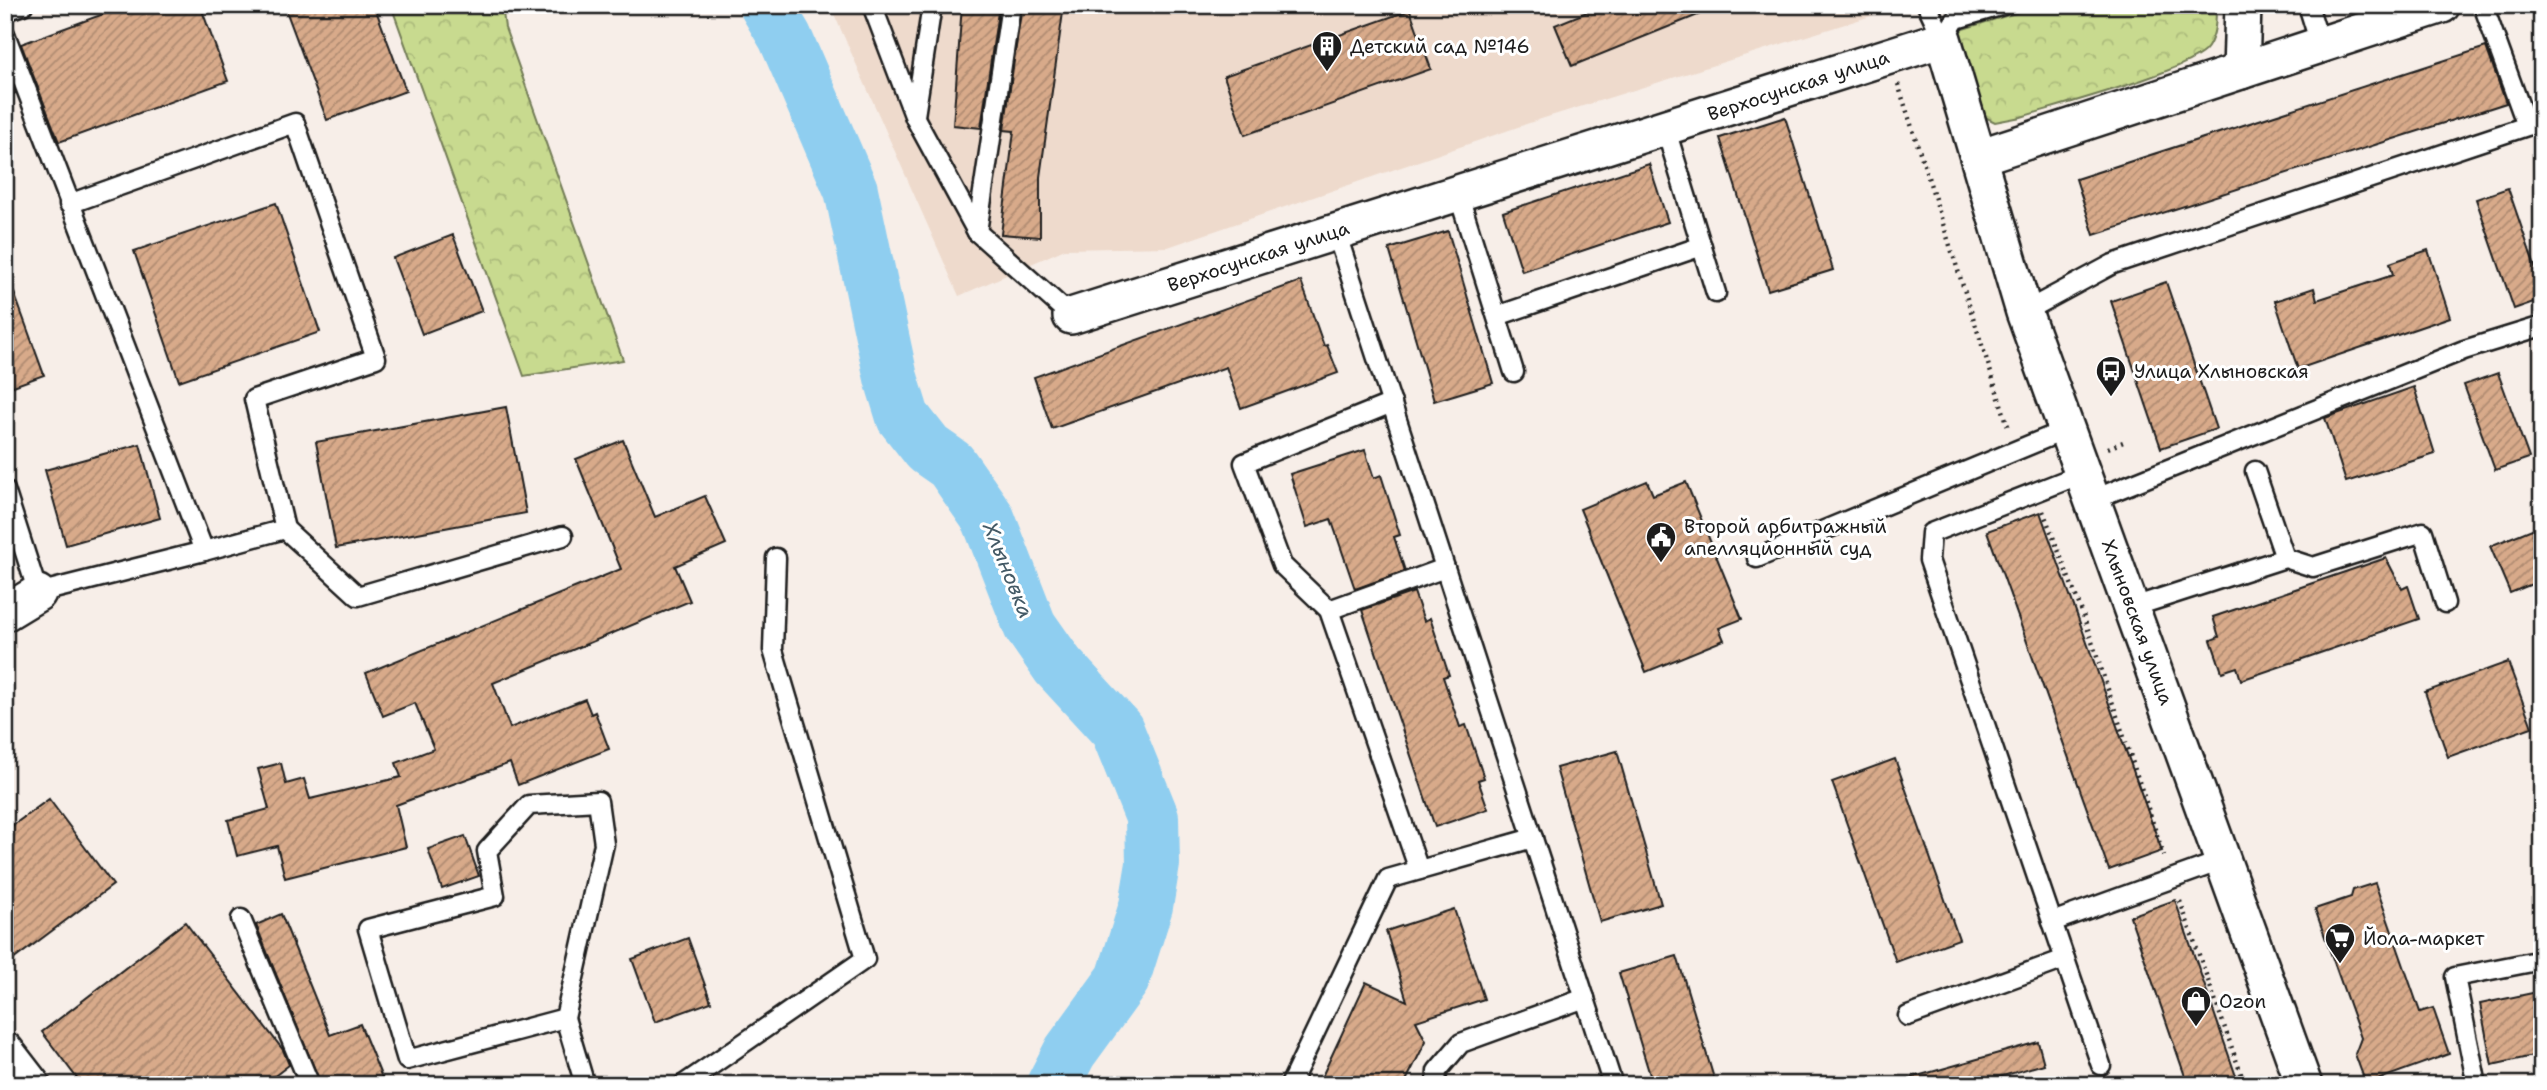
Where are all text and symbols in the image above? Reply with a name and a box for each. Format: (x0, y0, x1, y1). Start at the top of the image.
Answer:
building icon: Детский сад №146 (1310, 29, 1344, 73)
place label: Детский сад №146 (1350, 34, 1530, 59)
street label: Верхосунская улица (1704, 44, 1892, 127)
street label: Верхосунская улица (1164, 215, 1352, 298)
bus stop icon: Улица Хлыновская (2094, 354, 2128, 398)
place label: Улица Хлыновская (2134, 359, 2309, 384)
place label: Второй арбитражный апелляционный суд (1684, 514, 1887, 561)
water label: Хлыновка (976, 517, 1040, 622)
public building icon: Второй арбитражный апелляционный суд (1644, 520, 1678, 564)
street label: Хлыновская улица (2096, 536, 2179, 709)
supermarket icon: Йола-маркет (2323, 921, 2357, 965)
place label: Йола-маркет (2363, 926, 2485, 951)
shop icon: Ozon (2179, 984, 2213, 1028)
place label: Ozon (2219, 989, 2266, 1014)

